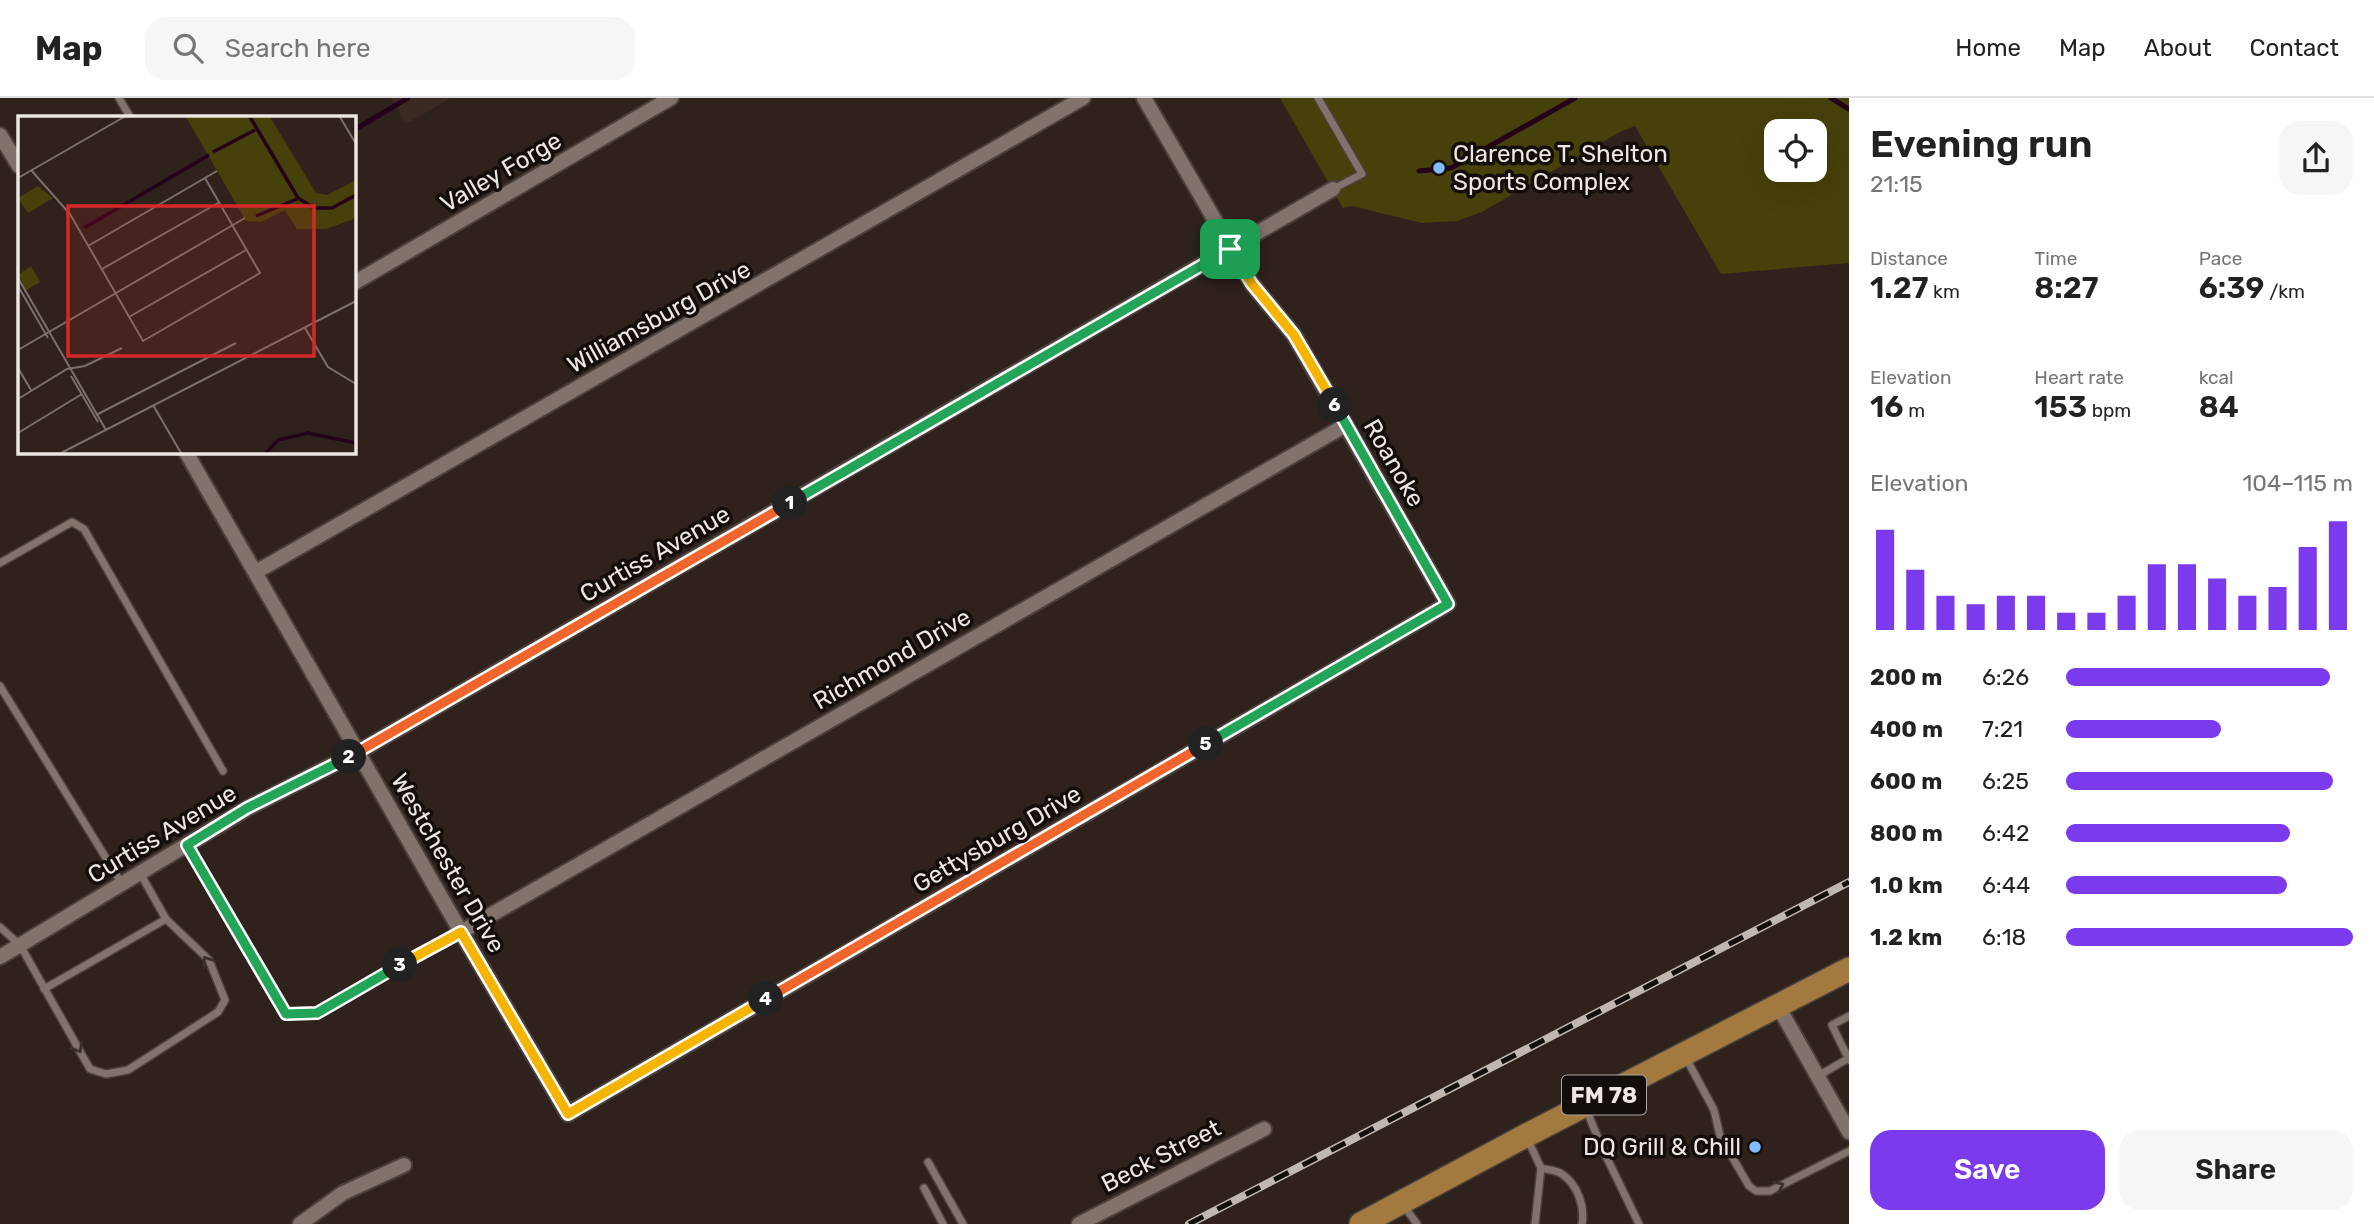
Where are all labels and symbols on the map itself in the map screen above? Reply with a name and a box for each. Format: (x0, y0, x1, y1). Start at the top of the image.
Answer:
inset map (18, 116, 355, 453)
street label: Valley Forge (436, 126, 566, 218)
place label: Clarence T. Shelton Sports Complex (1453, 140, 1668, 196)
marker: Clarence T. Shelton Sports Complex (1431, 160, 1447, 176)
pin (1200, 219, 1260, 279)
street label: Williamsburg Drive (563, 255, 755, 379)
pin: 6 (1318, 388, 1352, 422)
street label: Roanoke (1358, 414, 1430, 512)
pin: 1 (772, 486, 808, 520)
street label: Curtiss Avenue (575, 500, 735, 608)
street label: Richmond Drive (808, 603, 976, 715)
pin: 5 (1188, 726, 1224, 762)
pin: 2 (332, 740, 366, 774)
street label: Westchester Drive (385, 768, 511, 958)
street label: Curtiss Avenue (83, 779, 241, 889)
street label: Gettysburg Drive (908, 780, 1086, 898)
pin: 3 (382, 948, 418, 982)
one-way arrow (202, 956, 215, 969)
pin: 4 (748, 982, 784, 1016)
one-way arrow (70, 1041, 83, 1053)
road number: FM 78 (1562, 1076, 1646, 1114)
street label: Beck Street (1097, 1114, 1225, 1198)
place label: DQ Grill & Chill (1583, 1133, 1741, 1161)
marker: DQ Grill & Chill (1747, 1139, 1763, 1155)
one-way arrow (1772, 1180, 1784, 1194)

